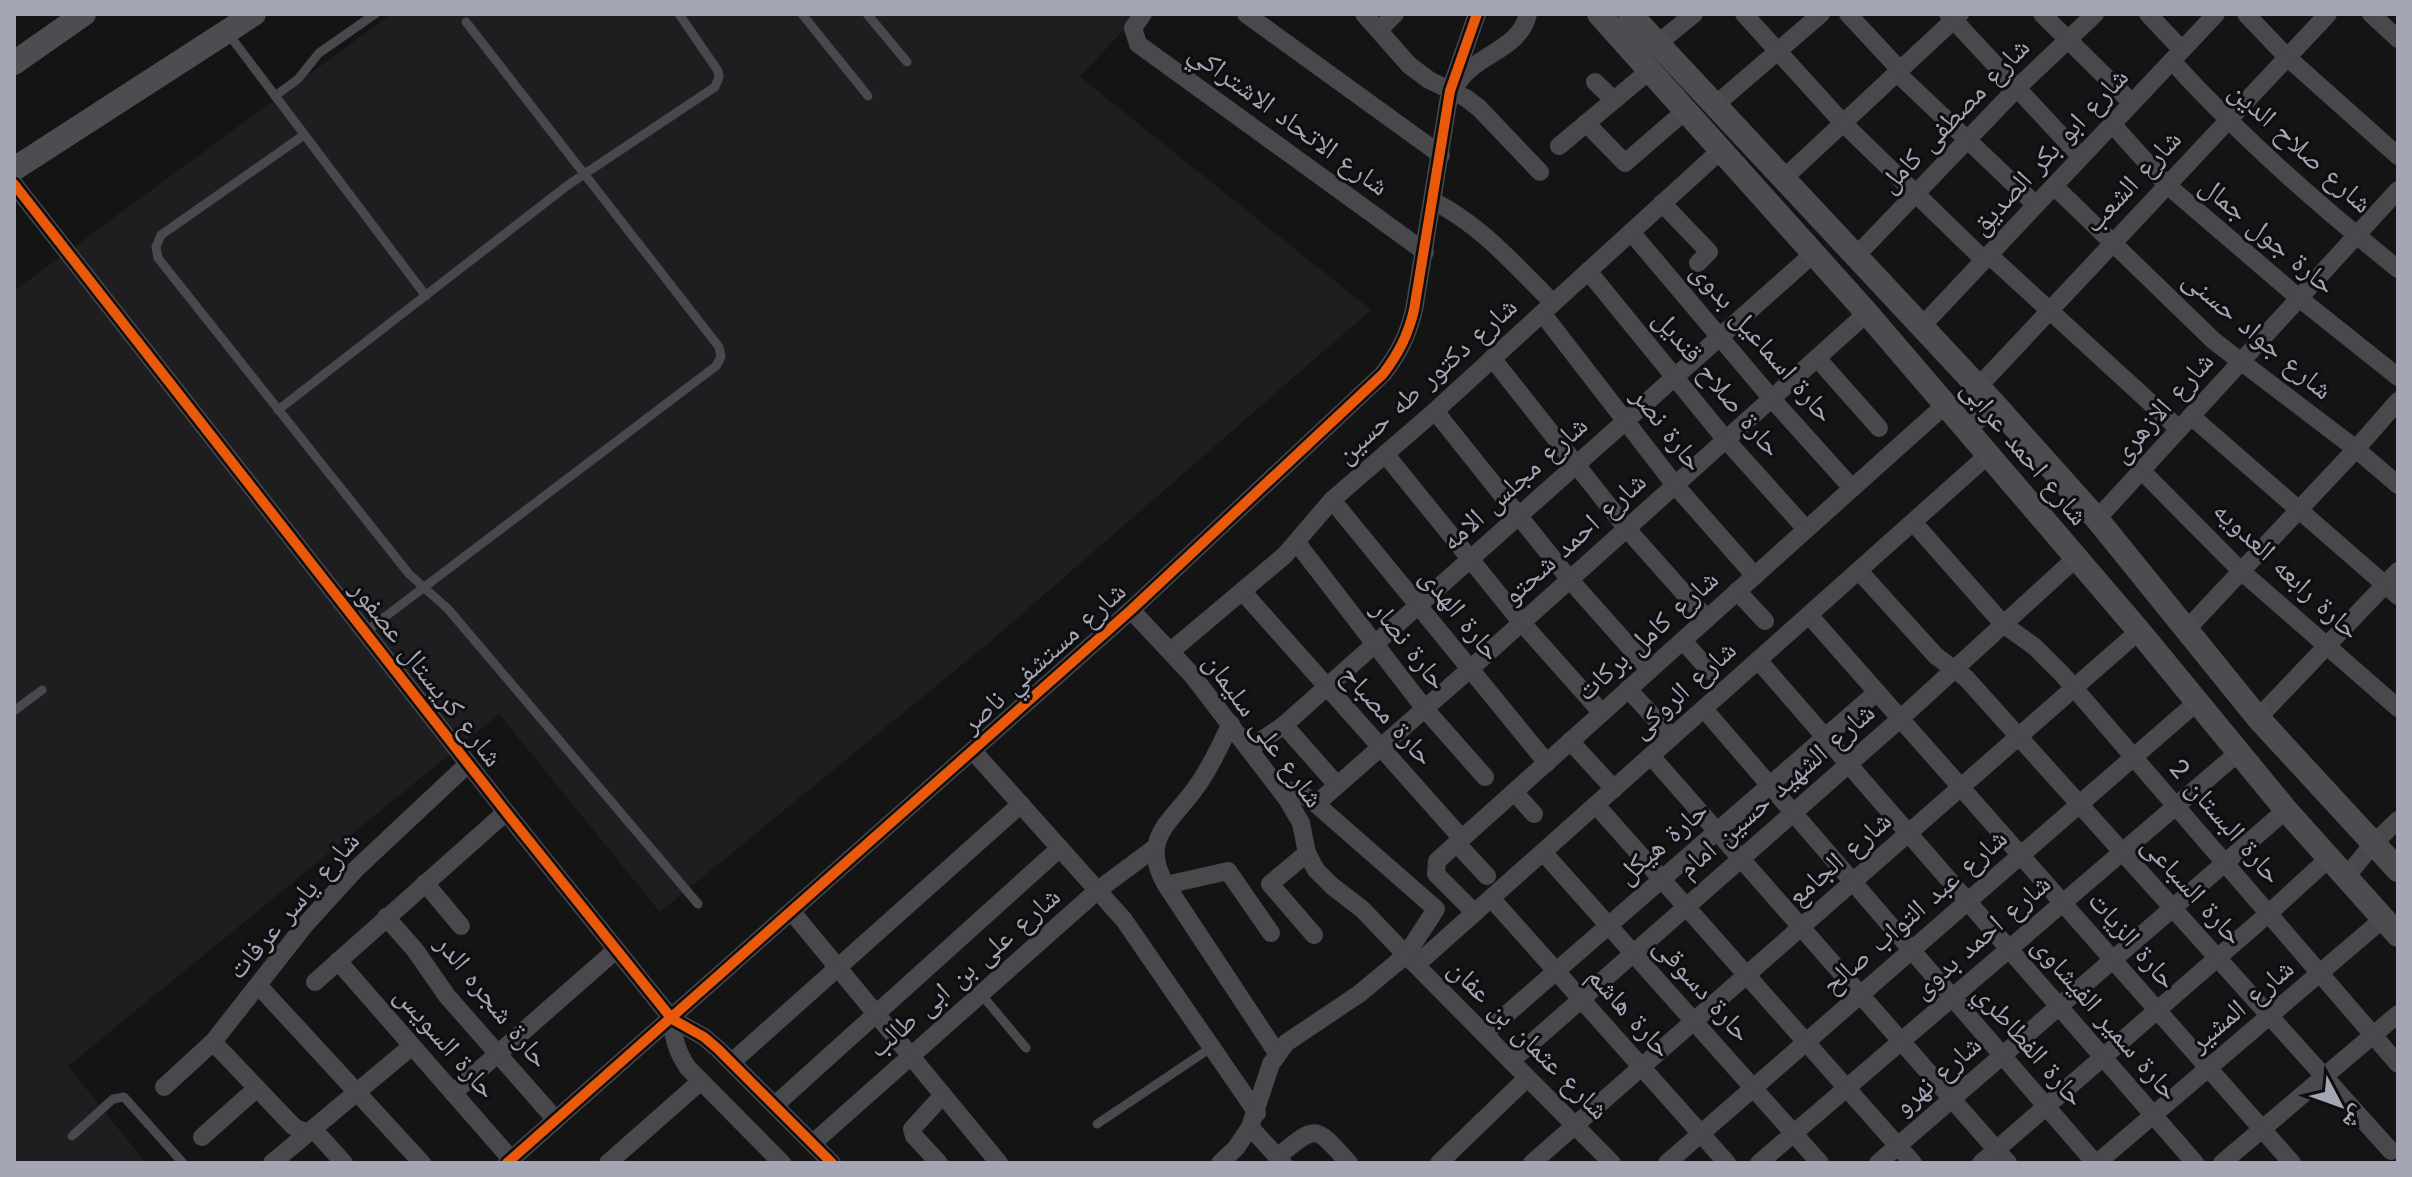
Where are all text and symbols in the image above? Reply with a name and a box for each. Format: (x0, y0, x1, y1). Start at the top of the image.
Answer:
street label: شارع مصطفى كامل (1872, 31, 2037, 200)
street label: شارع الاتحاد الاشتراكي (1179, 35, 1395, 208)
street label: شارع ابو بكر الصديق (1963, 61, 2136, 242)
street label: شارع صلاح الدين (2222, 74, 2379, 221)
street label: شارع الشعب (2076, 123, 2189, 240)
street label: حارة جول جمال (2193, 169, 2343, 301)
street label: حارة اسماعيل بدوى (1683, 255, 1842, 430)
street label: شارع جواد حسنى (2176, 262, 2340, 407)
street label: شارع دكتور طه حسين (1328, 290, 1524, 471)
street label: حارة صلاح قنديل (1646, 302, 1789, 464)
street label: شارع الازهرى (2104, 345, 2221, 470)
street label: شارع احمد عرابى (1954, 372, 2096, 532)
street label: حارة نصر (1624, 380, 1711, 478)
street label: شارع مجلس الامه (1434, 409, 1595, 558)
street label: شارع احمد شحتو (1495, 465, 1653, 612)
street label: حارة رابعه العدويه (2207, 494, 2367, 646)
street label: حارة الهدى (1413, 561, 1509, 667)
street label: شارع كامل بركات (1569, 563, 1725, 708)
street label: شارع كريستال عصفور (342, 572, 510, 774)
street label: شارع مستشفي ناصر (953, 574, 1136, 745)
street label: حارة نصار (1364, 593, 1455, 696)
street label: شارع الروكى (1623, 633, 1743, 746)
street label: شارع على سليمان (1196, 646, 1331, 814)
street label: حارة مصباح (1333, 658, 1442, 773)
street label: شارع الشهيد حسين امام (1671, 696, 1883, 886)
street label: حارة البستان 2 (2163, 752, 2289, 890)
street label: حارة هيكل (1610, 793, 1715, 891)
street label: شارع الجامع (1780, 804, 1898, 913)
street label: شارع عبد التواب صالح (1814, 821, 2014, 1001)
street label: شارع ياسر عرفات (220, 824, 367, 986)
street label: حارة السباعى (2134, 828, 2251, 952)
street label: شارع احمد بدوى (1905, 867, 2058, 1006)
street label: شارع على بن ابى طالب (861, 880, 1067, 1065)
street label: حارة الزيات (2082, 884, 2184, 996)
street label: حارة شجره الدر (428, 927, 557, 1075)
street label: حارة دسوقى (1646, 929, 1759, 1049)
street label: حارة سمير الفيشاوى (2026, 929, 2186, 1107)
street label: شارع عثمان بن عفان (1441, 952, 1616, 1127)
street label: شارع المشير (2181, 952, 2301, 1060)
street label: حارة هاشم (1579, 960, 1679, 1066)
street label: حارة الفطاطري (1963, 977, 2092, 1117)
street label: حارة السويس (387, 979, 504, 1106)
street label: شارع نهرو (1886, 1028, 1988, 1123)
north arrow (2300, 1065, 2380, 1145)
text: ش (2337, 1100, 2372, 1135)

